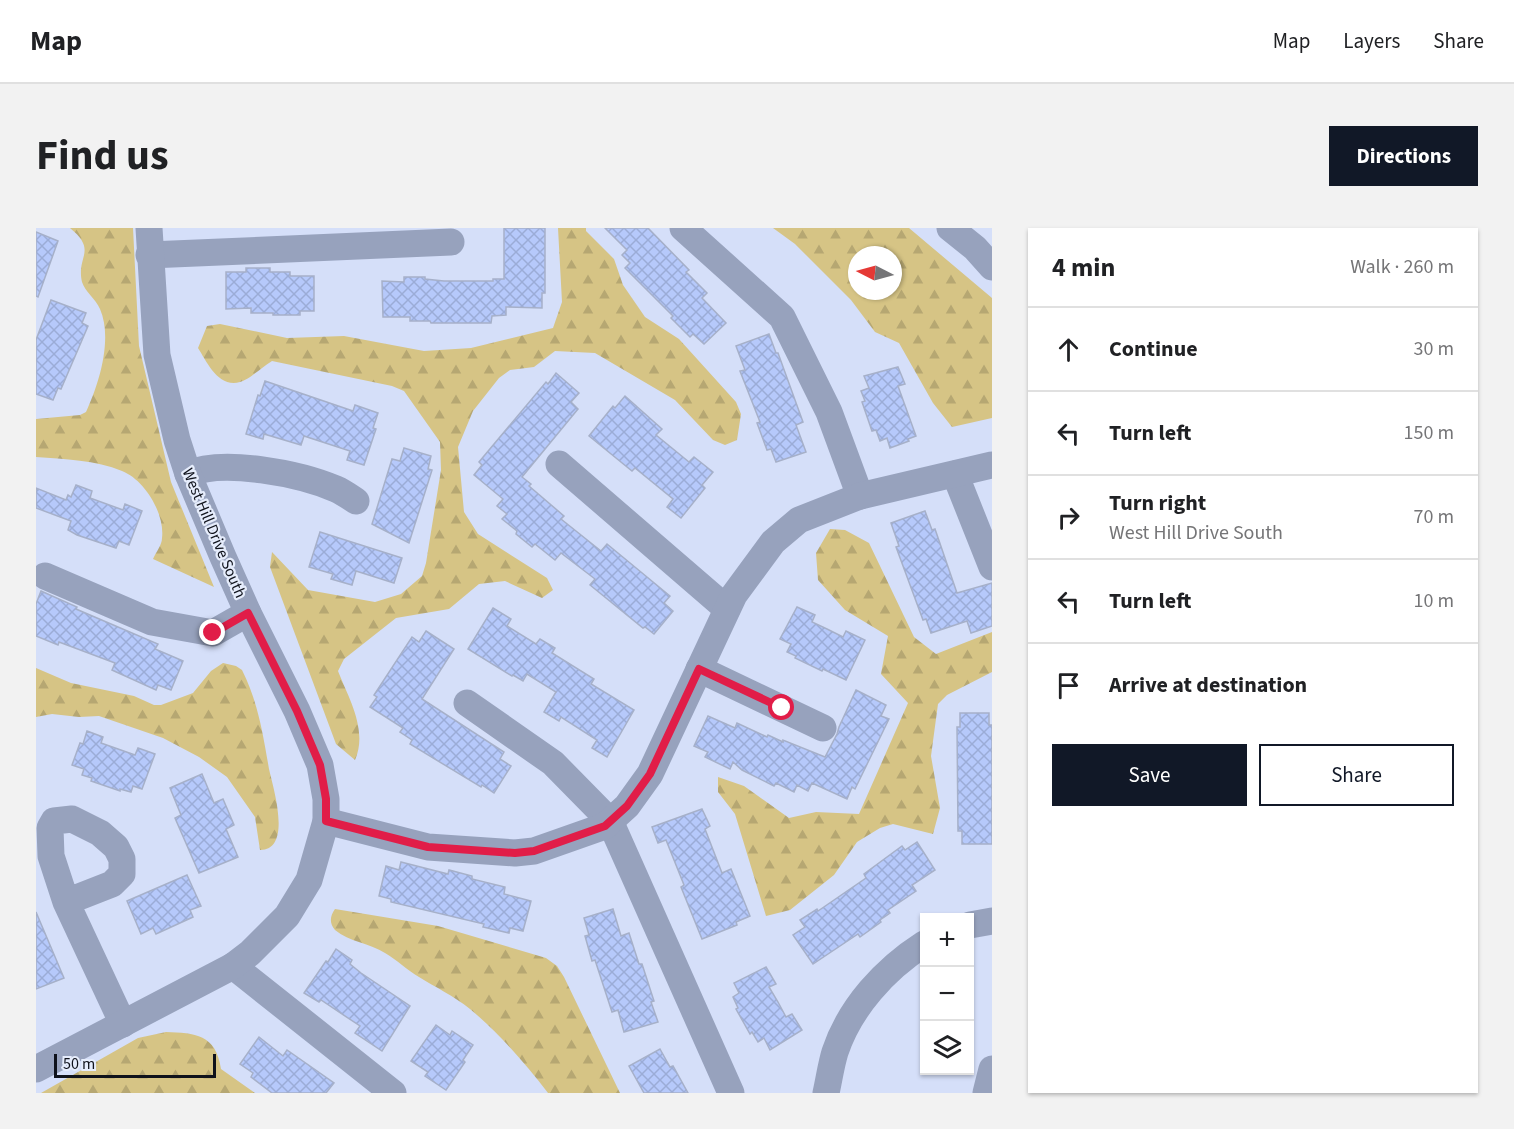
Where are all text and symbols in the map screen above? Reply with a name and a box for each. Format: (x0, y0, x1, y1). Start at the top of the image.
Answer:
text: Map (30, 21, 82, 61)
text: Map (1273, 26, 1310, 56)
text: Layers (1343, 26, 1400, 56)
text: Share (1433, 26, 1484, 56)
text: Find us (36, 126, 169, 186)
button: Directions (1329, 126, 1478, 186)
north arrow (848, 246, 902, 300)
text: 4 min (1052, 249, 1115, 286)
text: Walk · 260 m (1350, 253, 1454, 281)
icon: ahead (1052, 333, 1085, 366)
text: Continue (1109, 333, 1198, 365)
text: 30 m (1414, 335, 1454, 363)
icon: left (1052, 417, 1085, 450)
text: Turn left (1109, 417, 1191, 449)
text: 150 m (1404, 419, 1454, 447)
street label: West Hill Drive South (177, 465, 251, 601)
text: Turn right (1109, 487, 1206, 519)
icon: right (1052, 501, 1085, 534)
text: 70 m (1414, 503, 1454, 531)
text: West Hill Drive South (1109, 519, 1283, 547)
icon: left (1052, 585, 1085, 618)
text: Turn left (1109, 585, 1191, 617)
text: 10 m (1414, 587, 1454, 615)
route end (199, 619, 225, 645)
icon: arrive (1052, 669, 1085, 702)
text: Arrive at destination (1109, 669, 1307, 701)
route start (768, 694, 794, 720)
button: Save (1052, 744, 1247, 806)
button: Share (1259, 744, 1454, 806)
map controls (920, 913, 974, 1075)
button: + (920, 913, 974, 967)
button: − (920, 967, 974, 1021)
button: layers (920, 1021, 974, 1075)
scale bar (54, 1051, 216, 1078)
text: 50 m (63, 1053, 95, 1075)

